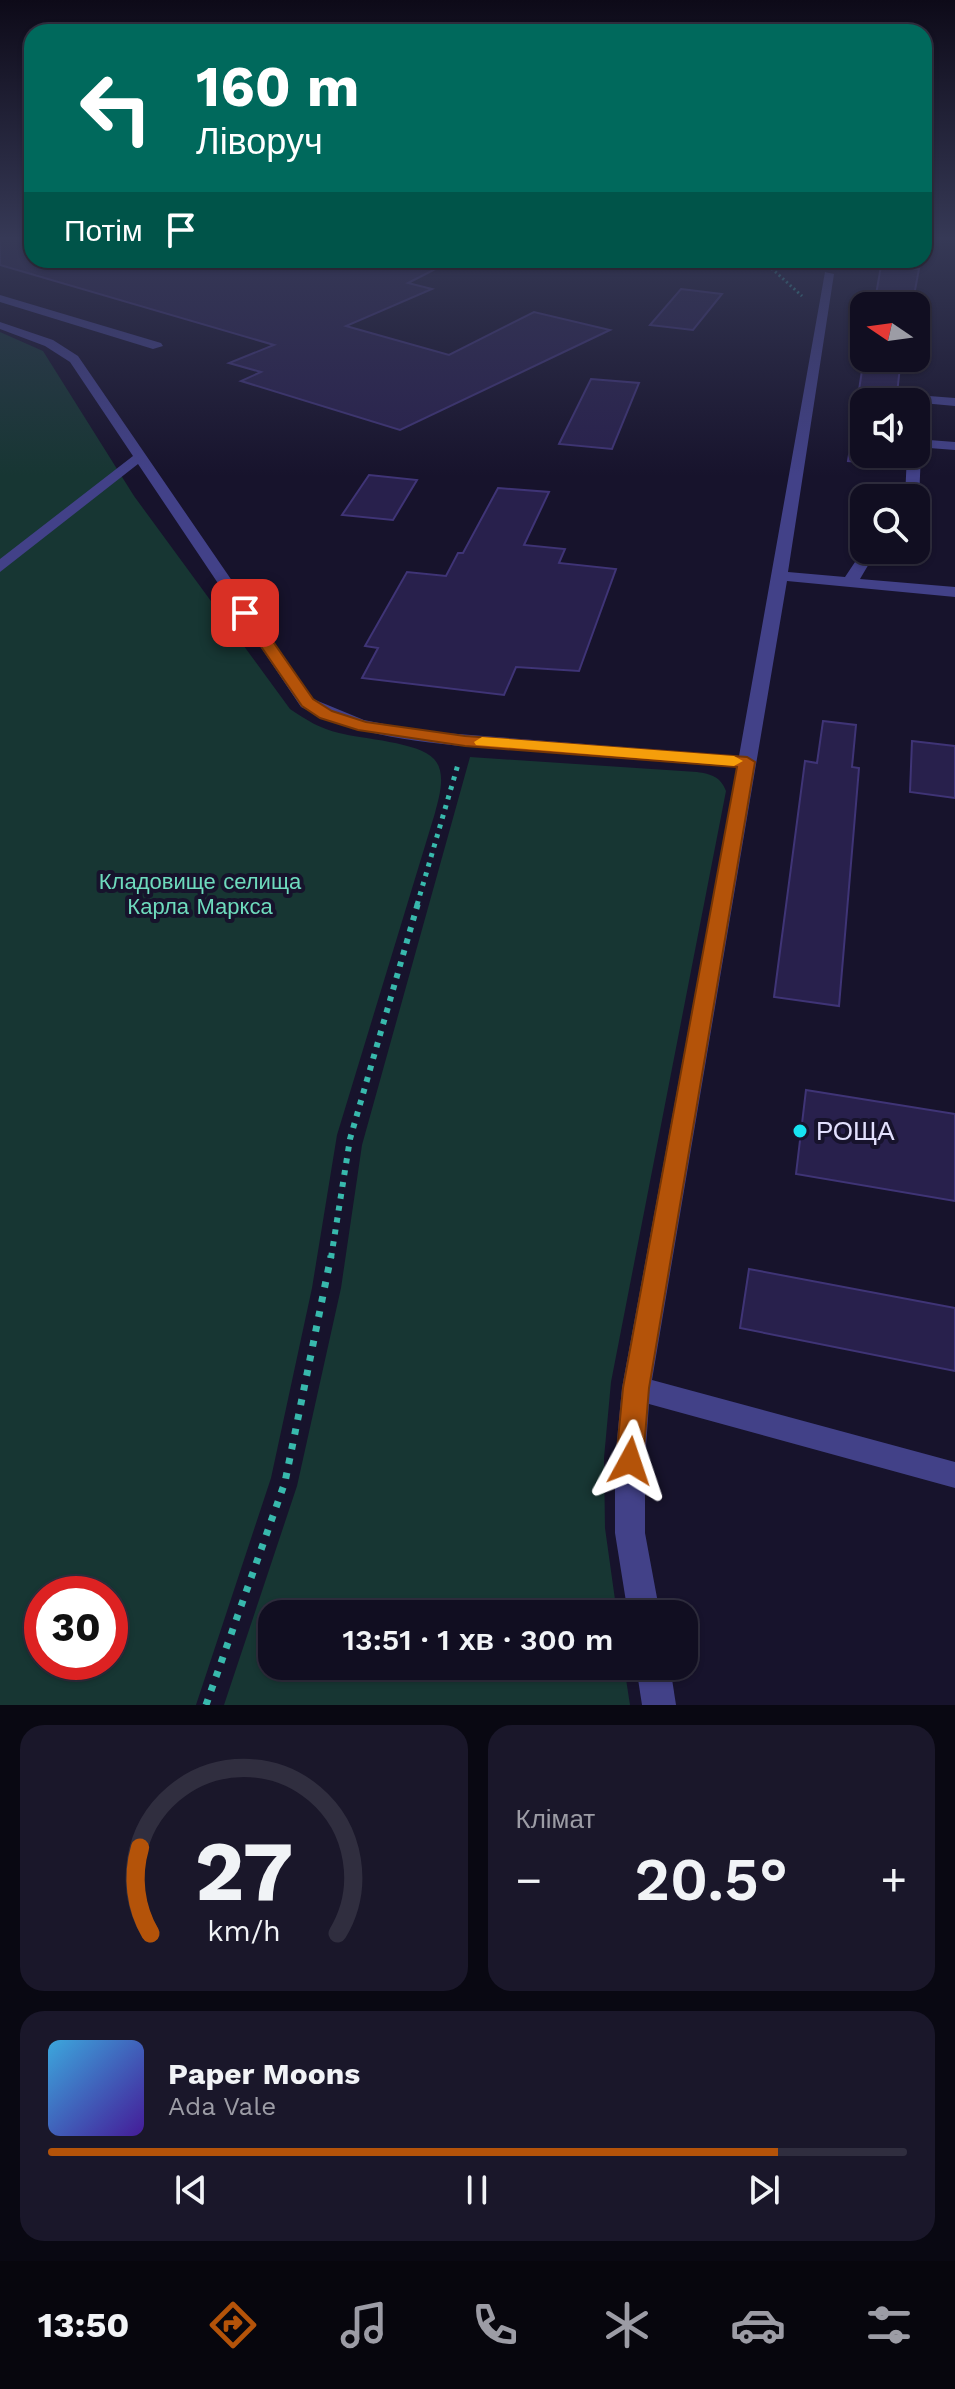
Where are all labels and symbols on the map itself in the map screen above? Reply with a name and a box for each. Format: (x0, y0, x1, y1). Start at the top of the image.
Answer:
north arrow (850, 292, 930, 372)
pin (211, 579, 279, 647)
park label: Кладовище селища Карла Маркса (99, 869, 302, 919)
place label: РОЩА (816, 1116, 895, 1146)
marker: РОЩА (791, 1122, 809, 1140)
position arrow (588, 1419, 672, 1503)
speed limit sign: 30 (24, 1576, 128, 1680)

